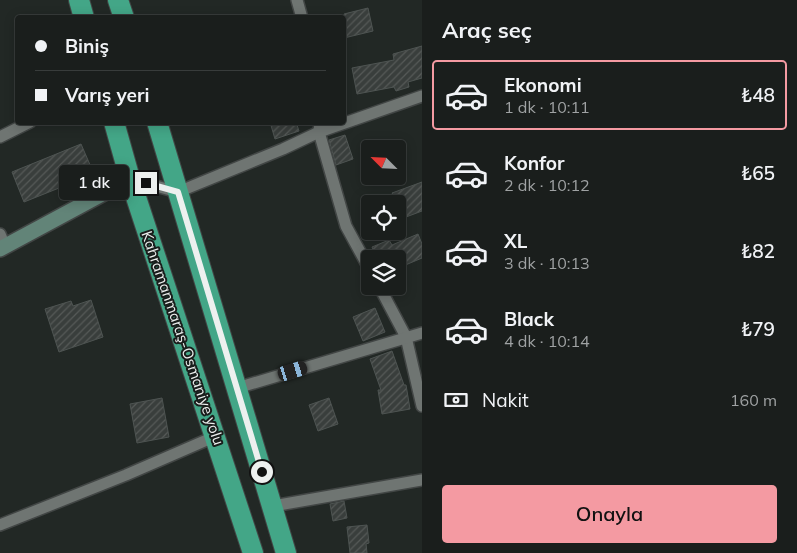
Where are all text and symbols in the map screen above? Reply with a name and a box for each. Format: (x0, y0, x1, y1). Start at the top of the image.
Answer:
text: Araç seç (442, 16, 532, 44)
text: Biniş (65, 34, 109, 58)
icon: car (444, 73, 489, 118)
text: Ekonomi (504, 73, 582, 97)
text: Varış yeri (65, 83, 149, 107)
text: ₺48 (741, 83, 775, 107)
text: 1 dk · 10:11 (504, 97, 590, 117)
north arrow (361, 140, 406, 185)
map controls (361, 140, 406, 295)
icon: car (444, 151, 489, 196)
text: Konfor (504, 151, 565, 175)
text: ₺65 (741, 161, 775, 185)
callout: 1 dk (58, 166, 128, 200)
text: 1 dk (78, 172, 110, 192)
route end (135, 172, 157, 194)
text: 2 dk · 10:12 (504, 175, 590, 195)
button: locate (361, 195, 406, 240)
street label: Kahramanmaraş-Osmaniye yolu (137, 228, 229, 448)
icon: car (444, 229, 489, 274)
text: XL (504, 229, 527, 253)
text: ₺82 (741, 239, 775, 263)
button: layers (361, 250, 406, 295)
text: 3 dk · 10:13 (504, 253, 590, 273)
icon: car (444, 307, 489, 352)
text: Black (504, 307, 554, 331)
text: ₺79 (741, 317, 775, 341)
text: 4 dk · 10:14 (504, 331, 590, 351)
car (276, 359, 309, 383)
icon: cash (442, 386, 470, 414)
text: Nakit (482, 388, 529, 412)
text: 160 m (730, 390, 777, 410)
route start (251, 461, 273, 483)
button: Onayla (442, 485, 777, 543)

